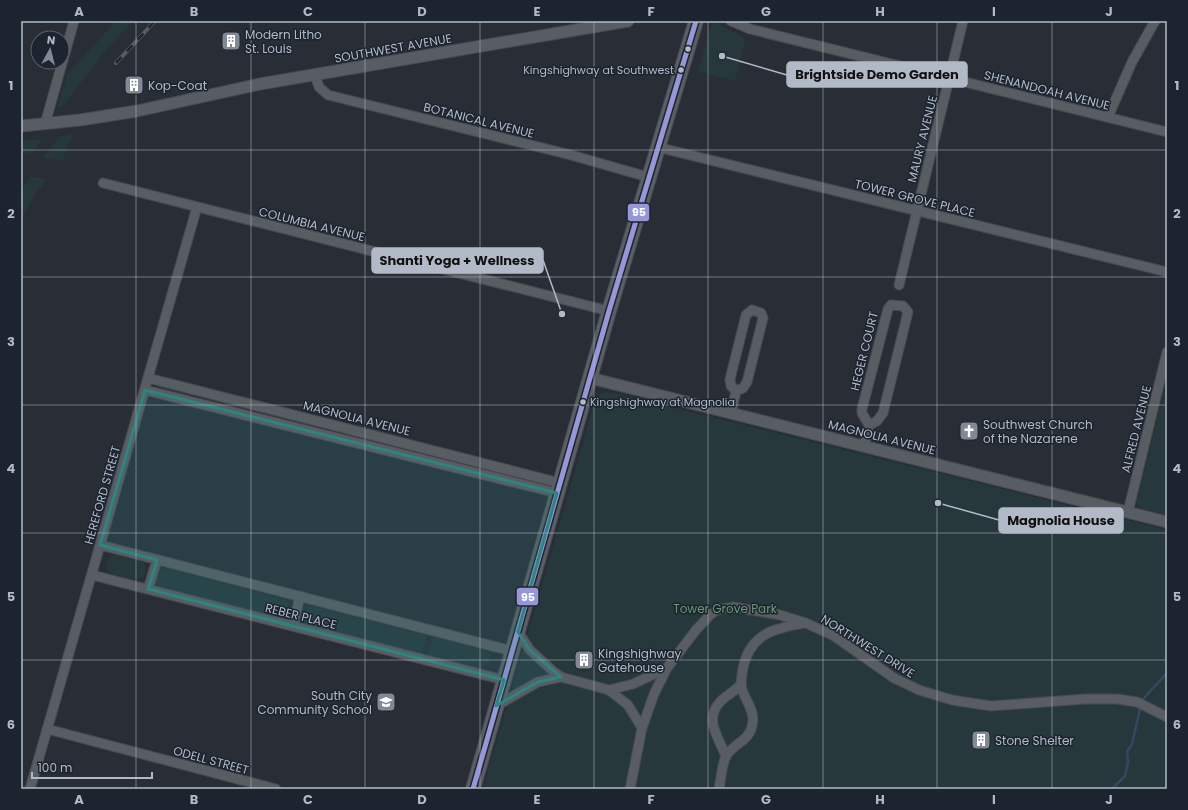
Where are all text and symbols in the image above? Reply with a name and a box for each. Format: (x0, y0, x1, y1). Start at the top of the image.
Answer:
text: A (74, 2, 84, 21)
text: B (190, 2, 199, 21)
text: C (303, 2, 313, 21)
text: D (417, 2, 427, 21)
text: E (533, 2, 541, 21)
text: F (647, 2, 655, 21)
text: G (761, 2, 771, 21)
text: H (875, 2, 885, 21)
text: I (992, 2, 996, 21)
text: J (1105, 2, 1113, 21)
place label: Modern Litho St. Louis (245, 26, 322, 57)
street label: SOUTHWEST AVENUE (333, 29, 453, 67)
north arrow (30, 30, 70, 70)
building icon: Modern Litho St. Louis (220, 30, 242, 52)
text: N (46, 32, 56, 49)
unlabelled marker (683, 44, 693, 54)
place label: Kingshighway at Southwest (523, 62, 674, 78)
callout: Brightside Demo Garden (787, 62, 967, 87)
marker: Kingshighway at Southwest (676, 65, 686, 75)
text: Brightside Demo Garden (795, 65, 959, 84)
street label: SHENANDOAH AVENUE (982, 66, 1112, 114)
building icon: Kop-Coat (123, 74, 145, 96)
text: 1 (9, 76, 13, 95)
text: 1 (1175, 76, 1179, 95)
place label: Kop-Coat (148, 77, 207, 94)
street label: MAURY AVENUE (903, 94, 941, 184)
street label: BOTANICAL AVENUE (422, 98, 536, 142)
street label: TOWER GROVE PLACE (853, 175, 977, 221)
street label: COLUMBIA AVENUE (257, 203, 367, 245)
line badge: 95 (627, 203, 650, 222)
text: 2 (7, 204, 15, 223)
text: 95 (632, 204, 646, 220)
text: 2 (1173, 204, 1181, 223)
callout: Shanti Yoga + Wellness (372, 248, 543, 273)
text: Shanti Yoga + Wellness (379, 251, 535, 270)
street label: HEGER COURT (846, 309, 882, 392)
text: 3 (7, 332, 15, 351)
text: 3 (1173, 332, 1181, 351)
street label: ALFRED AVENUE (1117, 384, 1155, 474)
place label: Kingshighway at Magnolia (590, 394, 735, 410)
street label: MAGNOLIA AVENUE (302, 396, 412, 440)
marker: Kingshighway at Magnolia (578, 397, 588, 407)
street label: MAGNOLIA AVENUE (827, 415, 937, 459)
place label: Southwest Church of the Nazarene (983, 416, 1093, 447)
church icon: Southwest Church of the Nazarene (958, 420, 980, 442)
street label: HEREFORD STREET (80, 443, 124, 546)
text: 4 (7, 459, 16, 478)
text: 4 (1173, 459, 1182, 478)
callout: Magnolia House (999, 508, 1123, 533)
text: Magnolia House (1007, 511, 1115, 530)
text: 5 (7, 587, 15, 606)
line badge: 95 (516, 587, 539, 606)
text: 5 (1173, 587, 1181, 606)
text: 95 (521, 589, 535, 605)
street label: REBER PLACE (263, 599, 339, 633)
park label: Tower Grove Park (673, 600, 778, 617)
street label: NORTHWEST DRIVE (818, 610, 918, 682)
place label: Kingshighway Gatehouse (598, 645, 682, 676)
building icon: Kingshighway Gatehouse (573, 649, 595, 671)
place label: South City Community School (257, 687, 372, 718)
school or university icon: South City Community School (375, 691, 397, 713)
text: 6 (7, 715, 15, 734)
text: 6 (1173, 715, 1181, 734)
building icon: Stone Shelter (970, 729, 992, 751)
place label: Stone Shelter (995, 732, 1074, 749)
street label: ODELL STREET (171, 742, 251, 778)
scale bar (32, 754, 152, 780)
text: 100 m (38, 759, 72, 776)
text: A (74, 790, 84, 809)
text: B (190, 790, 199, 809)
text: C (303, 790, 313, 809)
text: D (417, 790, 427, 809)
text: E (533, 790, 541, 809)
text: F (647, 790, 655, 809)
text: G (761, 790, 771, 809)
text: H (875, 790, 885, 809)
text: I (992, 790, 996, 809)
text: J (1105, 790, 1113, 809)

